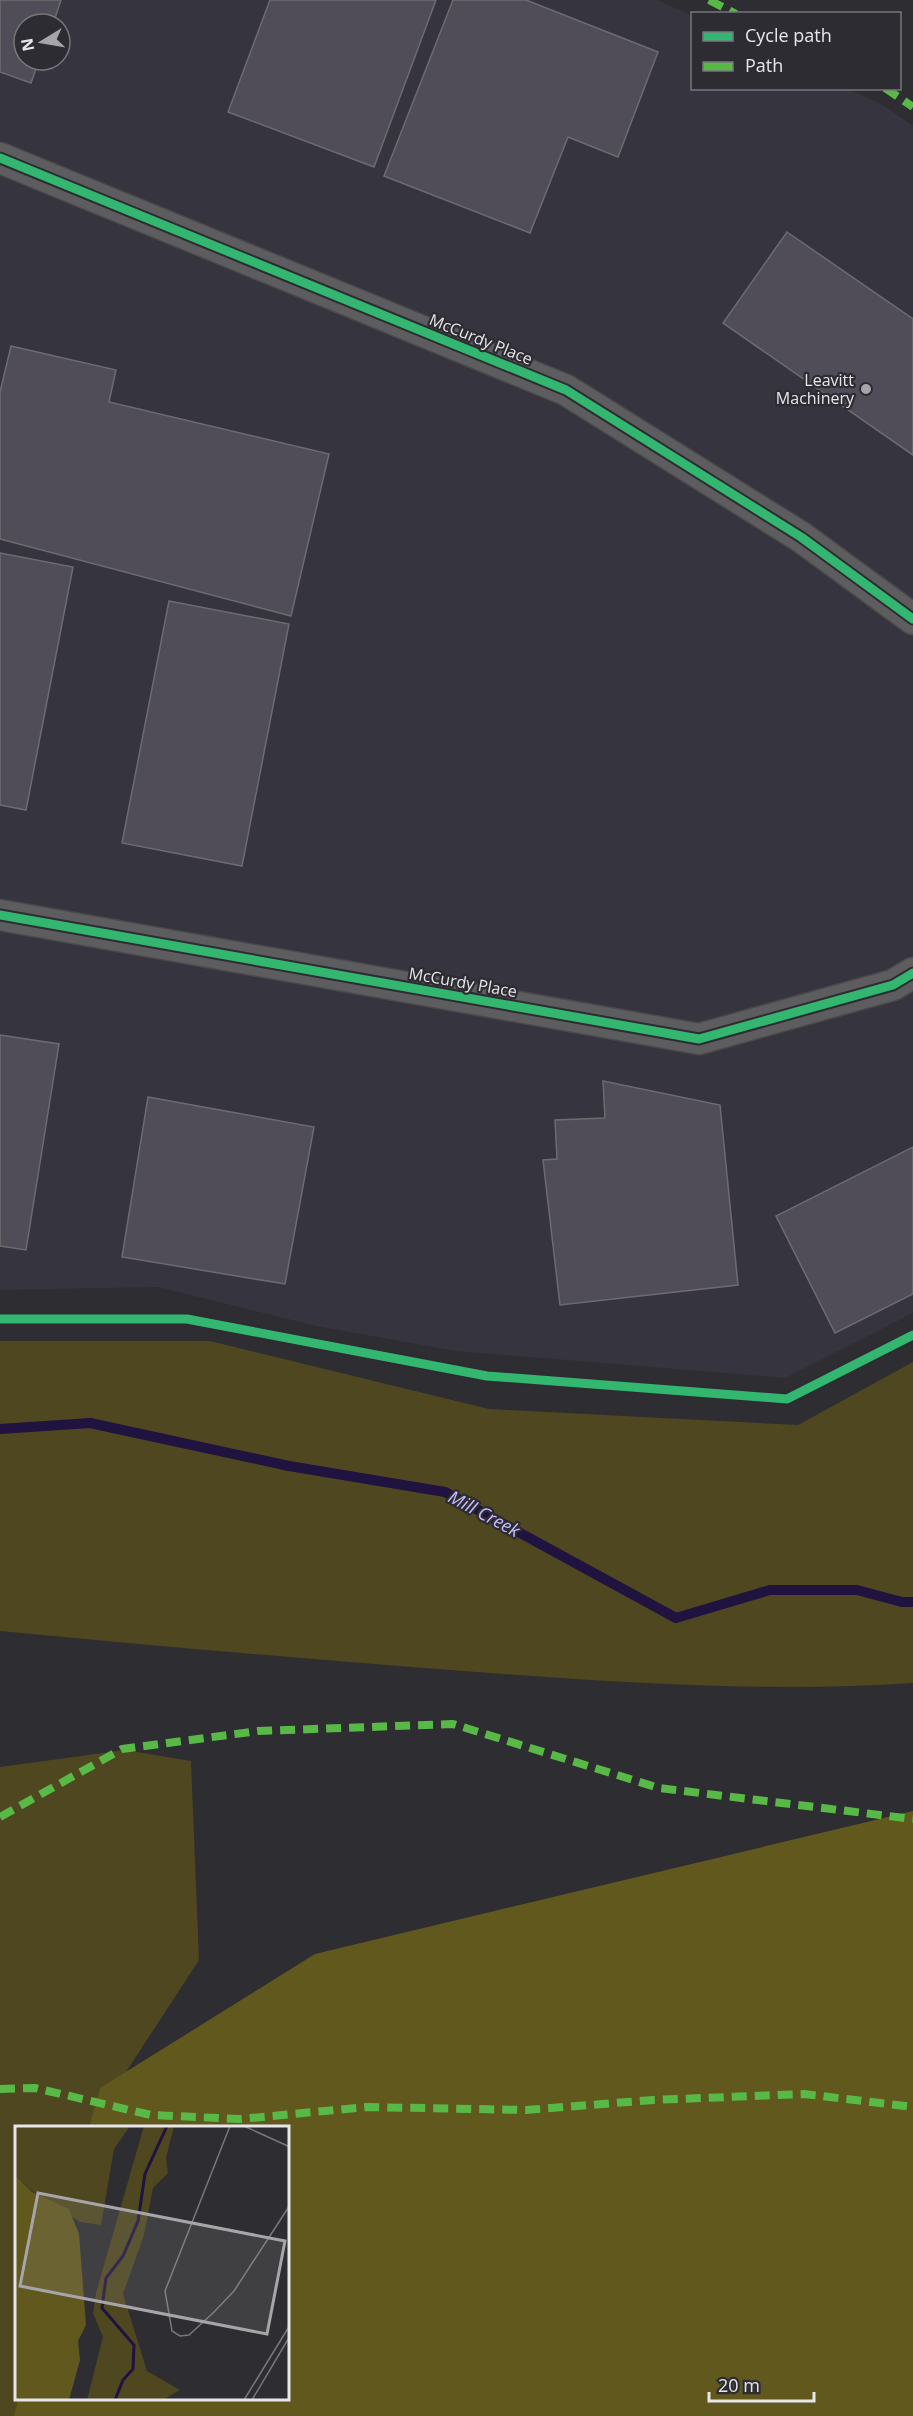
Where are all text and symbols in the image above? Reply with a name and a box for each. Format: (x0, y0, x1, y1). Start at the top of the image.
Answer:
north arrow (12, 12, 72, 72)
legend (691, 12, 901, 90)
text: Cycle path (745, 23, 832, 47)
text: N (15, 36, 39, 53)
text: Path (745, 53, 783, 77)
street label: McCurdy Place (426, 308, 536, 370)
place label: Leavitt Machinery (776, 369, 855, 409)
marker: Leavitt Machinery (859, 382, 873, 396)
street label: McCurdy Place (407, 962, 519, 1002)
water label: Mill Creek (444, 1484, 526, 1543)
inset map (15, 2126, 290, 2401)
scale bar (709, 2365, 814, 2403)
text: 20 m (718, 2373, 760, 2397)

